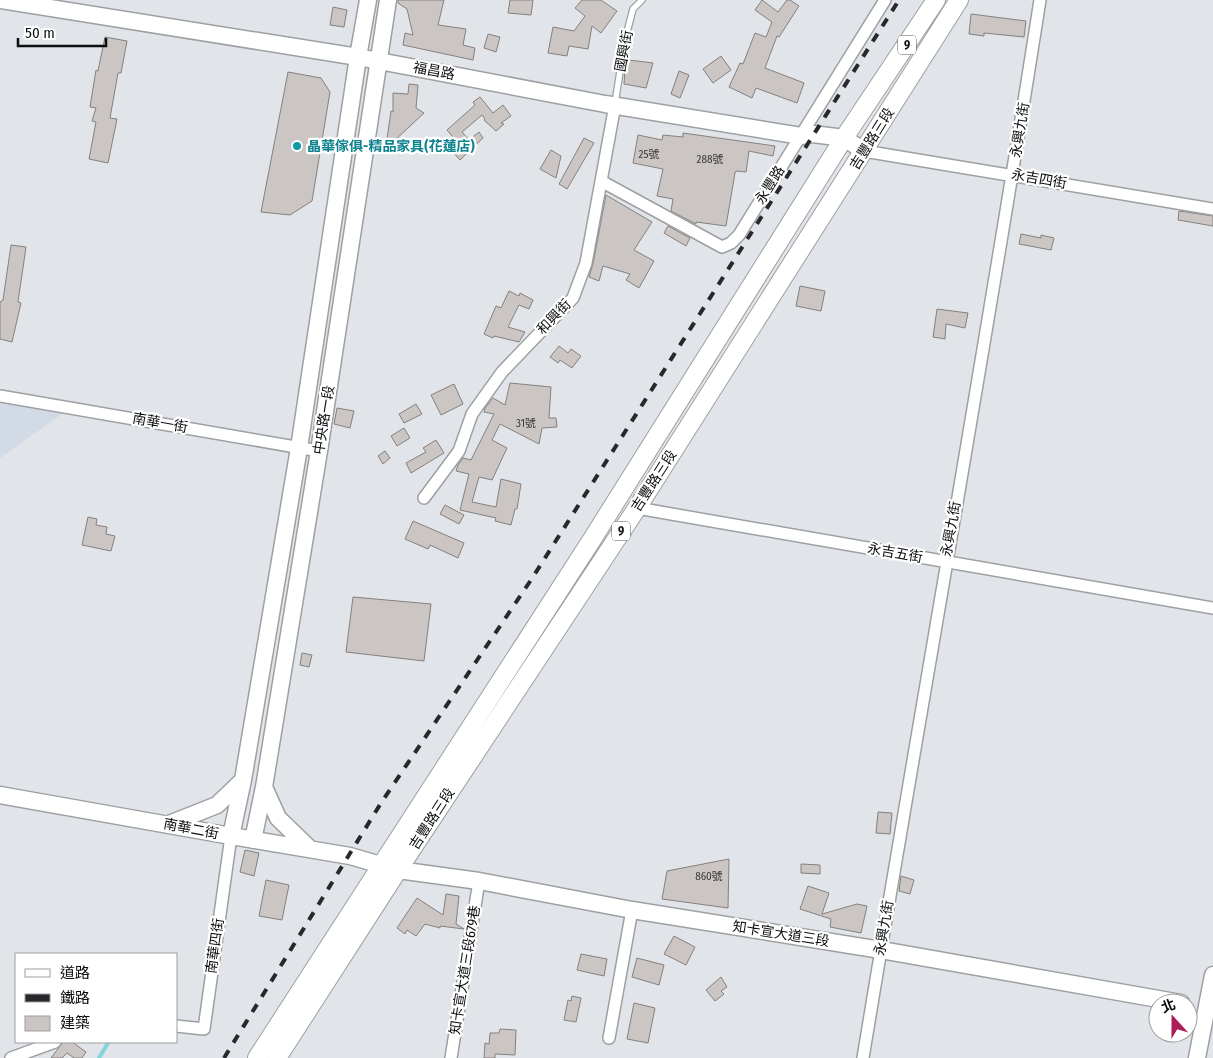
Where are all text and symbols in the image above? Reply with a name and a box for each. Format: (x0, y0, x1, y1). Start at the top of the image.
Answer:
scale bar (18, 15, 105, 47)
text: 50 m (25, 24, 55, 42)
street label: 國興街 (612, 29, 636, 73)
road number: 9 (898, 36, 916, 54)
street label: 福昌路 (412, 59, 456, 83)
street label: 永興九街 (1007, 101, 1033, 159)
street label: 吉豐路三段 (846, 105, 898, 173)
place label: 晶華傢俱-精品家具(花蓮店) (307, 138, 475, 155)
marker: 晶華傢俱-精品家具(花蓮店) (291, 140, 303, 152)
house number: 25號 (639, 148, 659, 161)
house number: 288號 (697, 153, 723, 166)
street label: 永豐路 (752, 163, 788, 207)
street label: 永吉四街 (1010, 166, 1068, 192)
street label: 和興街 (533, 296, 575, 338)
street label: 中央路一段 (310, 384, 338, 456)
street label: 南華一街 (131, 410, 189, 436)
house number: 31號 (516, 417, 536, 430)
street label: 吉豐路三段 (628, 447, 680, 515)
street label: 永興九街 (938, 500, 964, 558)
road number: 9 (612, 522, 630, 540)
street label: 永吉五街 (866, 540, 924, 566)
street label: 吉豐路三段 (406, 785, 458, 853)
street label: 南華二街 (162, 815, 220, 843)
house number: 860號 (695, 870, 723, 883)
street label: 永興九街 (871, 899, 897, 957)
street label: 知卡宣大道三段679巷 (446, 904, 484, 1036)
street label: 南華四街 (203, 917, 227, 975)
street label: 知卡宣大道三段 (731, 918, 831, 950)
legend (15, 953, 178, 1043)
text: 道路 (60, 964, 90, 982)
text: 鐵路 (60, 989, 90, 1007)
north arrow (1148, 993, 1198, 1043)
text: 北 (1159, 996, 1178, 1017)
text: 建築 (60, 1014, 90, 1032)

